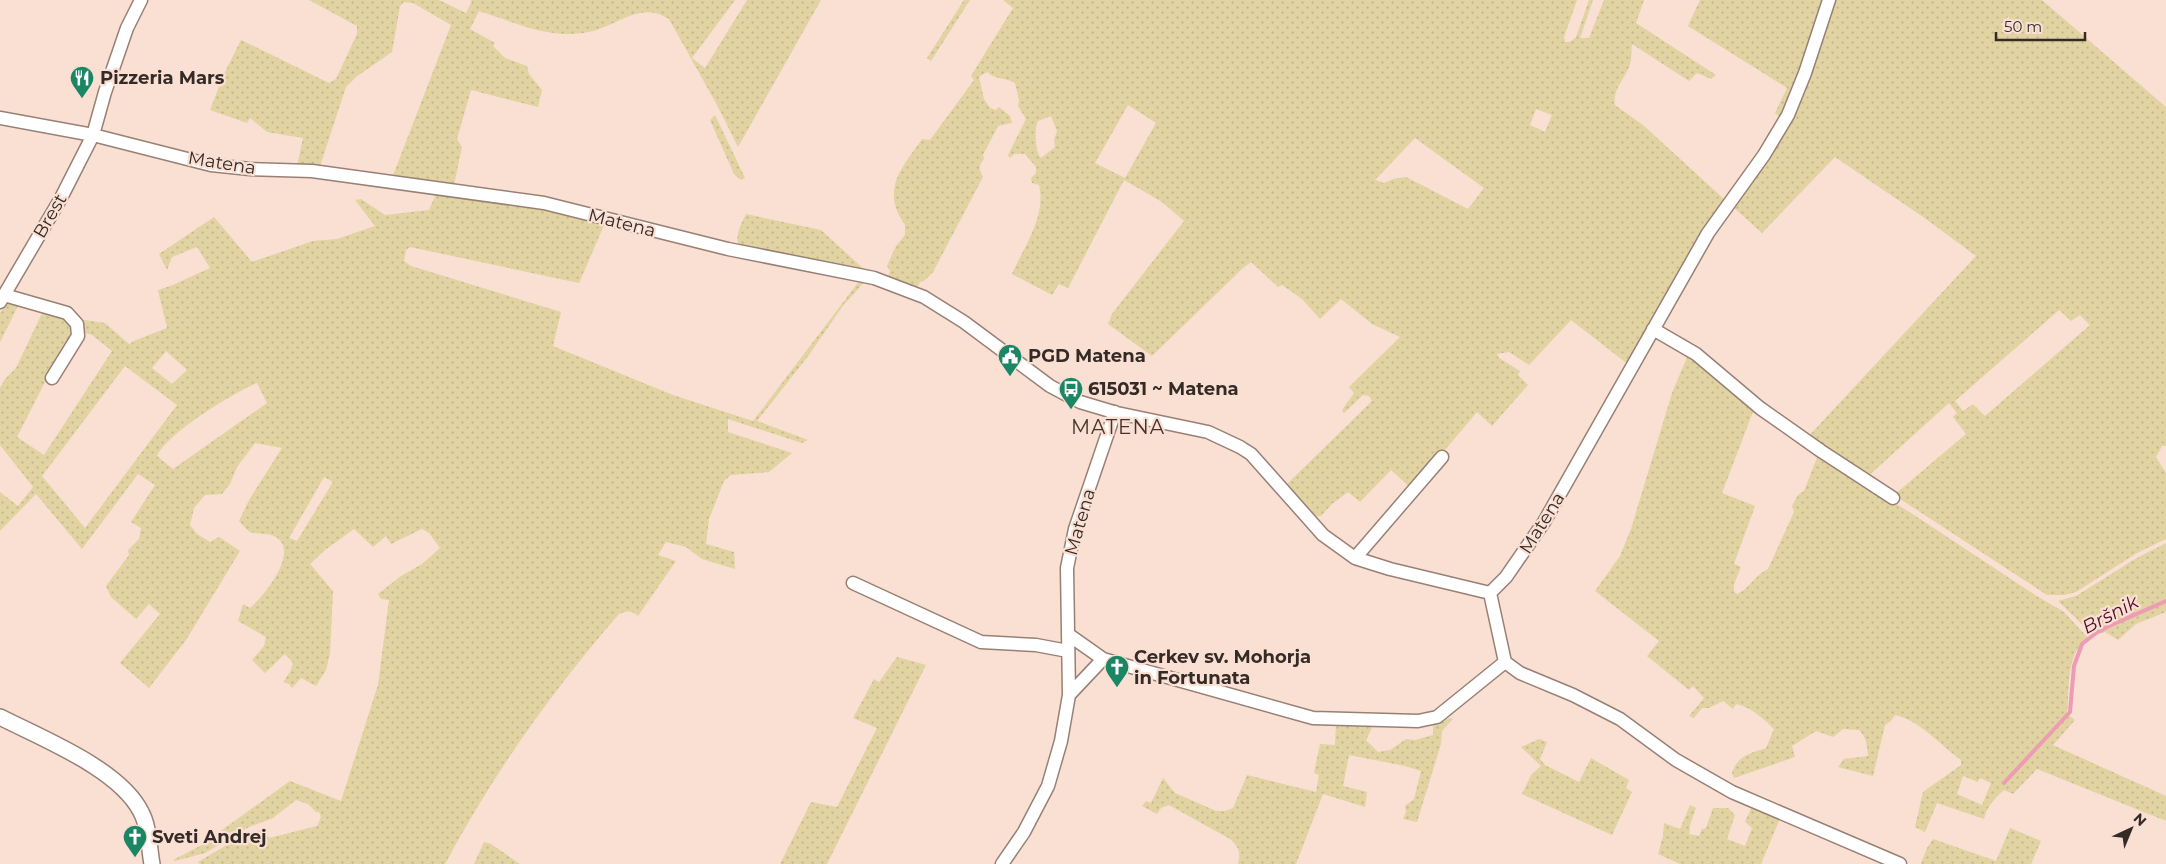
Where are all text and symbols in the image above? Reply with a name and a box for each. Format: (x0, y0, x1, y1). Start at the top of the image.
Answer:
scale bar (1996, 10, 2085, 42)
text: 50 m (2004, 17, 2042, 36)
restaurant icon: Pizzeria Mars (69, 65, 95, 99)
place label: Pizzeria Mars (100, 67, 225, 89)
street label: Matena (186, 147, 258, 179)
street label: Brest (29, 190, 71, 242)
street label: Matena (586, 204, 658, 242)
public building icon: PGD Matena (997, 343, 1023, 377)
place label: PGD Matena (1028, 345, 1146, 367)
bus stop icon: 615031 ~ Matena (1058, 376, 1084, 410)
place label: 615031 ~ Matena (1088, 378, 1239, 400)
district label: MATENA (1071, 415, 1165, 439)
street label: Matena (1060, 486, 1100, 558)
street label: Matena (1515, 488, 1569, 558)
water label: Bršnik (2078, 590, 2143, 639)
place label: Cerkev sv. Mohorja in Fortunata (1134, 646, 1311, 689)
church icon: Cerkev sv. Mohorja in Fortunata (1104, 654, 1130, 688)
north arrow (2106, 804, 2156, 854)
text: N (2130, 809, 2150, 830)
church icon: Sveti Andrej (122, 824, 148, 858)
place label: Sveti Andrej (152, 826, 267, 848)

